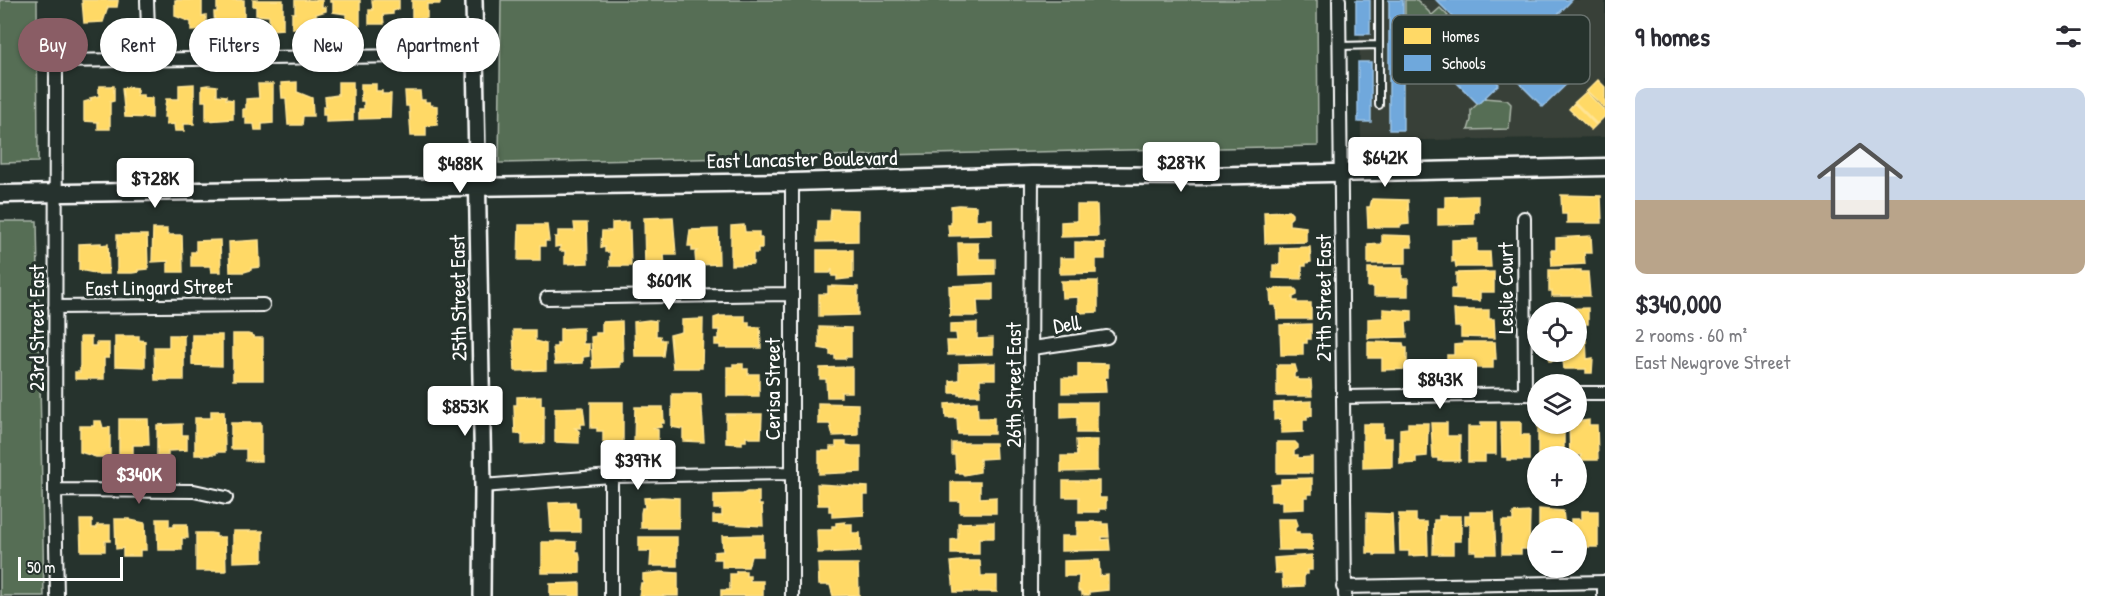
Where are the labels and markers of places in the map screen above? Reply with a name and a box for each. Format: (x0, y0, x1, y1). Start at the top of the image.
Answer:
pin: $642K (1343, 137, 1427, 188)
pin: $287K (1139, 142, 1223, 193)
pin: $488K (418, 143, 502, 194)
pin: $728K (113, 158, 197, 209)
pin: $601K (627, 260, 711, 311)
pin: $843K (1398, 359, 1482, 410)
pin: $853K (423, 386, 507, 437)
pin: $397K (596, 440, 680, 491)
pin: $340K (97, 454, 181, 505)

